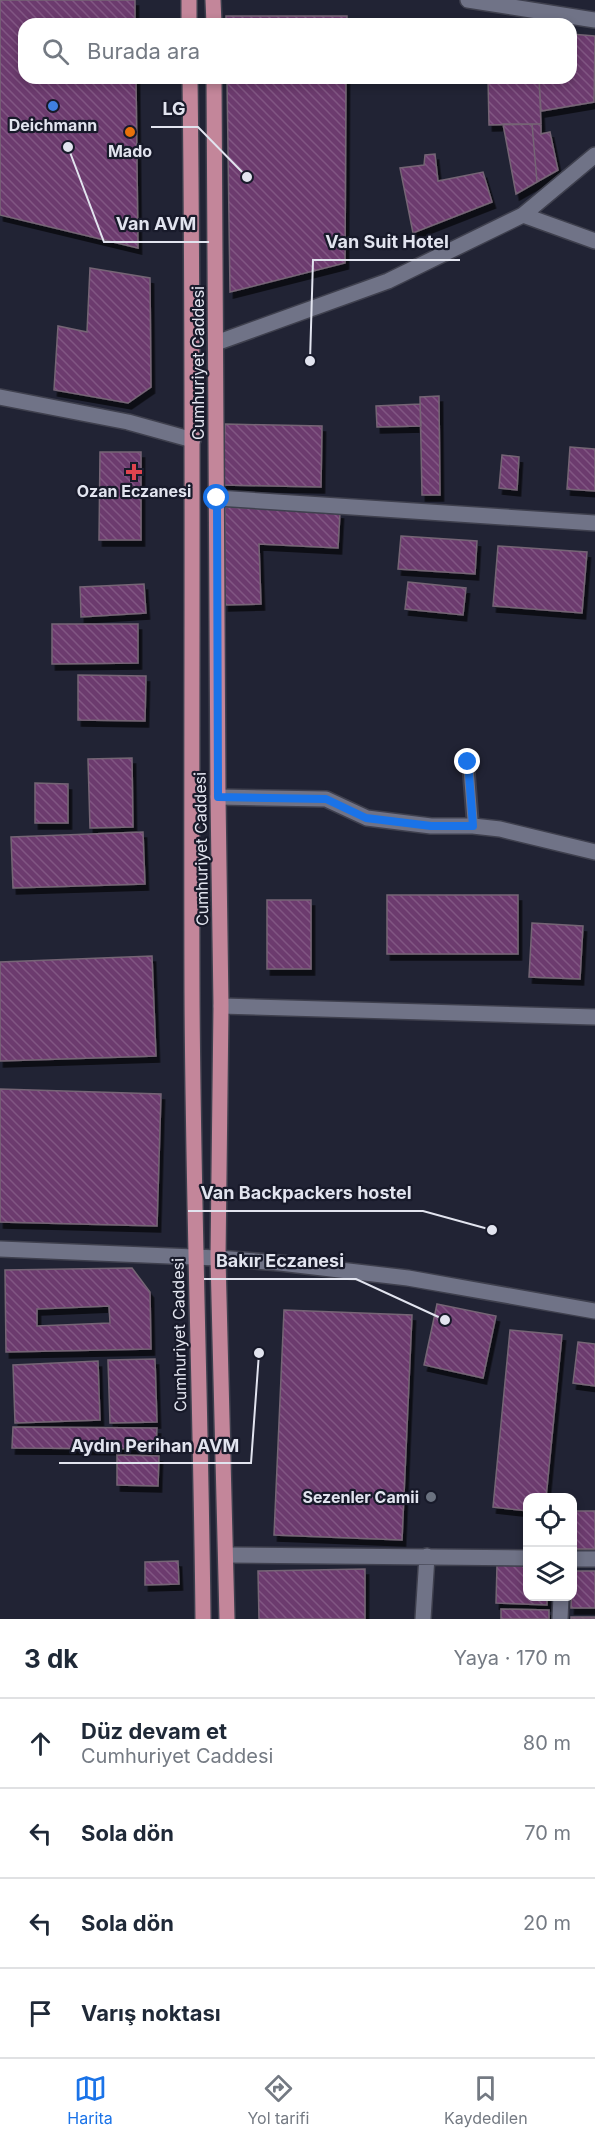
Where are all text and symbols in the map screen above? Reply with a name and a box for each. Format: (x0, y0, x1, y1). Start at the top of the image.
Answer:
search box (18, 18, 577, 84)
icon: search (39, 35, 72, 68)
text: Burada ara (87, 38, 200, 64)
callout: LG (151, 91, 198, 127)
text: LG (162, 98, 186, 119)
marker: Deichmann (46, 99, 60, 113)
place label: Deichmann (9, 115, 97, 135)
marker: Mado (123, 125, 137, 139)
place label: Mado (108, 141, 152, 161)
callout: Van AVM (104, 206, 209, 242)
text: Van AVM (116, 213, 196, 234)
callout: Van Suit Hotel (313, 224, 460, 260)
text: Van Suit Hotel (325, 231, 449, 252)
street label: Cumhuriyet Caddesi (188, 286, 208, 440)
marker: Ozan Eczanesi (127, 465, 141, 479)
place label: Ozan Eczanesi (77, 481, 191, 501)
route start (203, 484, 229, 510)
route end (454, 748, 480, 774)
street label: Cumhuriyet Caddesi (190, 772, 212, 926)
callout: Van Backpackers hostel (188, 1175, 423, 1211)
text: Van Backpackers hostel (200, 1182, 412, 1203)
callout: Bakır Eczanesi (204, 1243, 356, 1279)
text: Bakır Eczanesi (216, 1250, 344, 1271)
street label: Cumhuriyet Caddesi (168, 1258, 190, 1412)
callout: Aydın Perihan AVM (59, 1427, 251, 1463)
text: Aydın Perihan AVM (71, 1435, 239, 1456)
place label: Sezenler Camii (302, 1487, 419, 1507)
marker: Sezenler Camii (424, 1490, 438, 1504)
map controls (523, 1493, 577, 1601)
button: locate (523, 1493, 577, 1547)
button: layers (523, 1547, 577, 1601)
text: 3 dk (24, 1643, 78, 1674)
text: Yaya · 170 m (454, 1646, 571, 1670)
text: Düz devam et (81, 1718, 227, 1744)
icon: ahead (24, 1727, 57, 1760)
text: 80 m (523, 1731, 571, 1755)
text: Cumhuriyet Caddesi (81, 1744, 273, 1768)
icon: left (24, 1817, 57, 1850)
text: Sola dön (81, 1820, 174, 1846)
text: 70 m (524, 1821, 571, 1845)
icon: left (24, 1907, 57, 1940)
text: Sola dön (81, 1910, 174, 1936)
text: 20 m (523, 1911, 571, 1935)
icon: arrive (24, 1997, 57, 2030)
text: Varış noktası (81, 2000, 221, 2026)
tab: Harita (67, 2072, 113, 2128)
tab: Yol tarifi (247, 2072, 309, 2128)
tab: Kaydedilen (444, 2072, 528, 2128)

